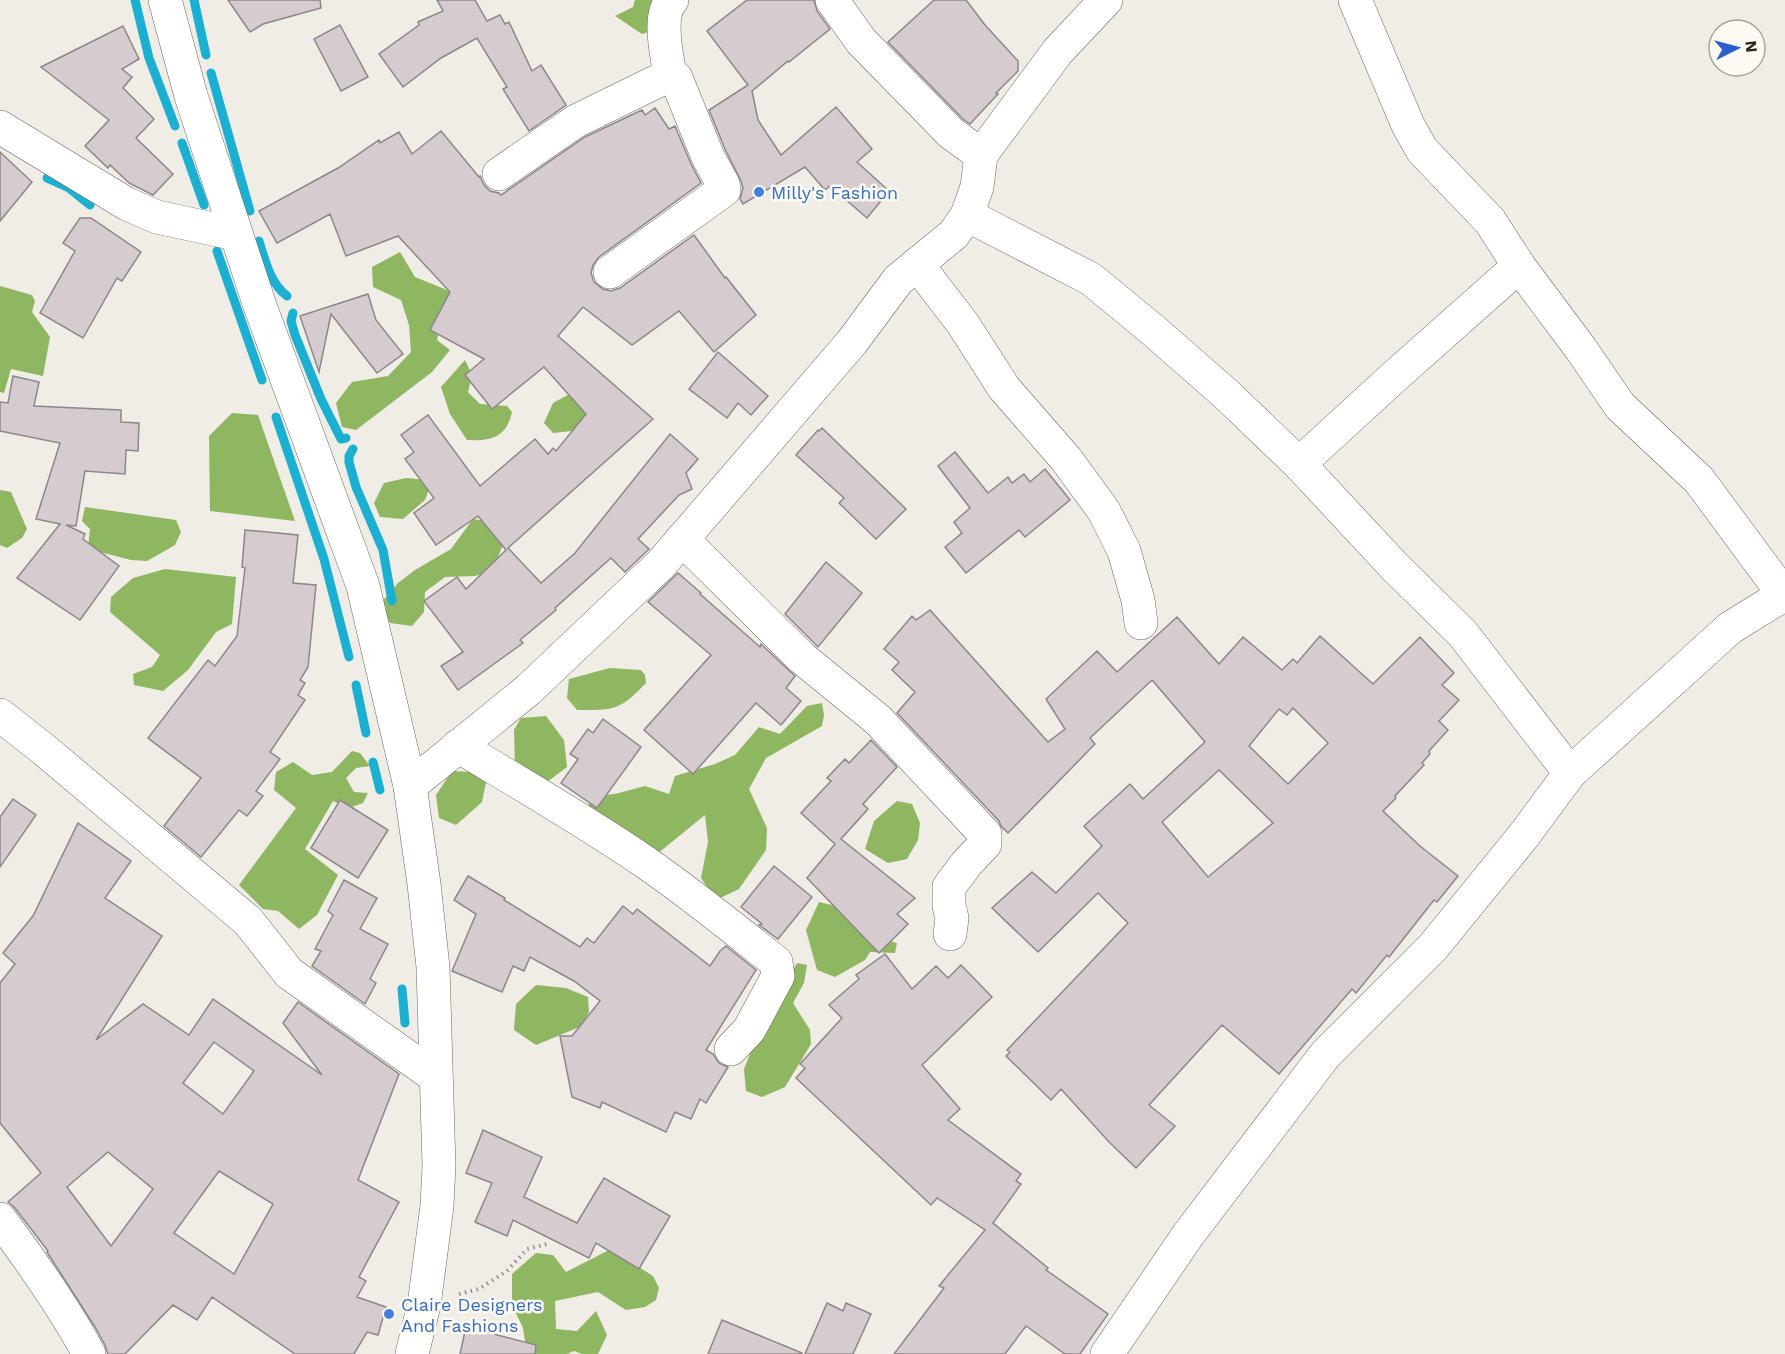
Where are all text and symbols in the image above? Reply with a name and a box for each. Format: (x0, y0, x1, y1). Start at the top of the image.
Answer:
north arrow (1707, 18, 1767, 78)
text: N (1741, 40, 1761, 53)
place label: Milly's Fashion (771, 182, 898, 203)
marker: Milly's Fashion (752, 185, 766, 199)
place label: Claire Designers And Fashions (401, 1294, 543, 1336)
marker: Claire Designers And Fashions (382, 1307, 396, 1321)

